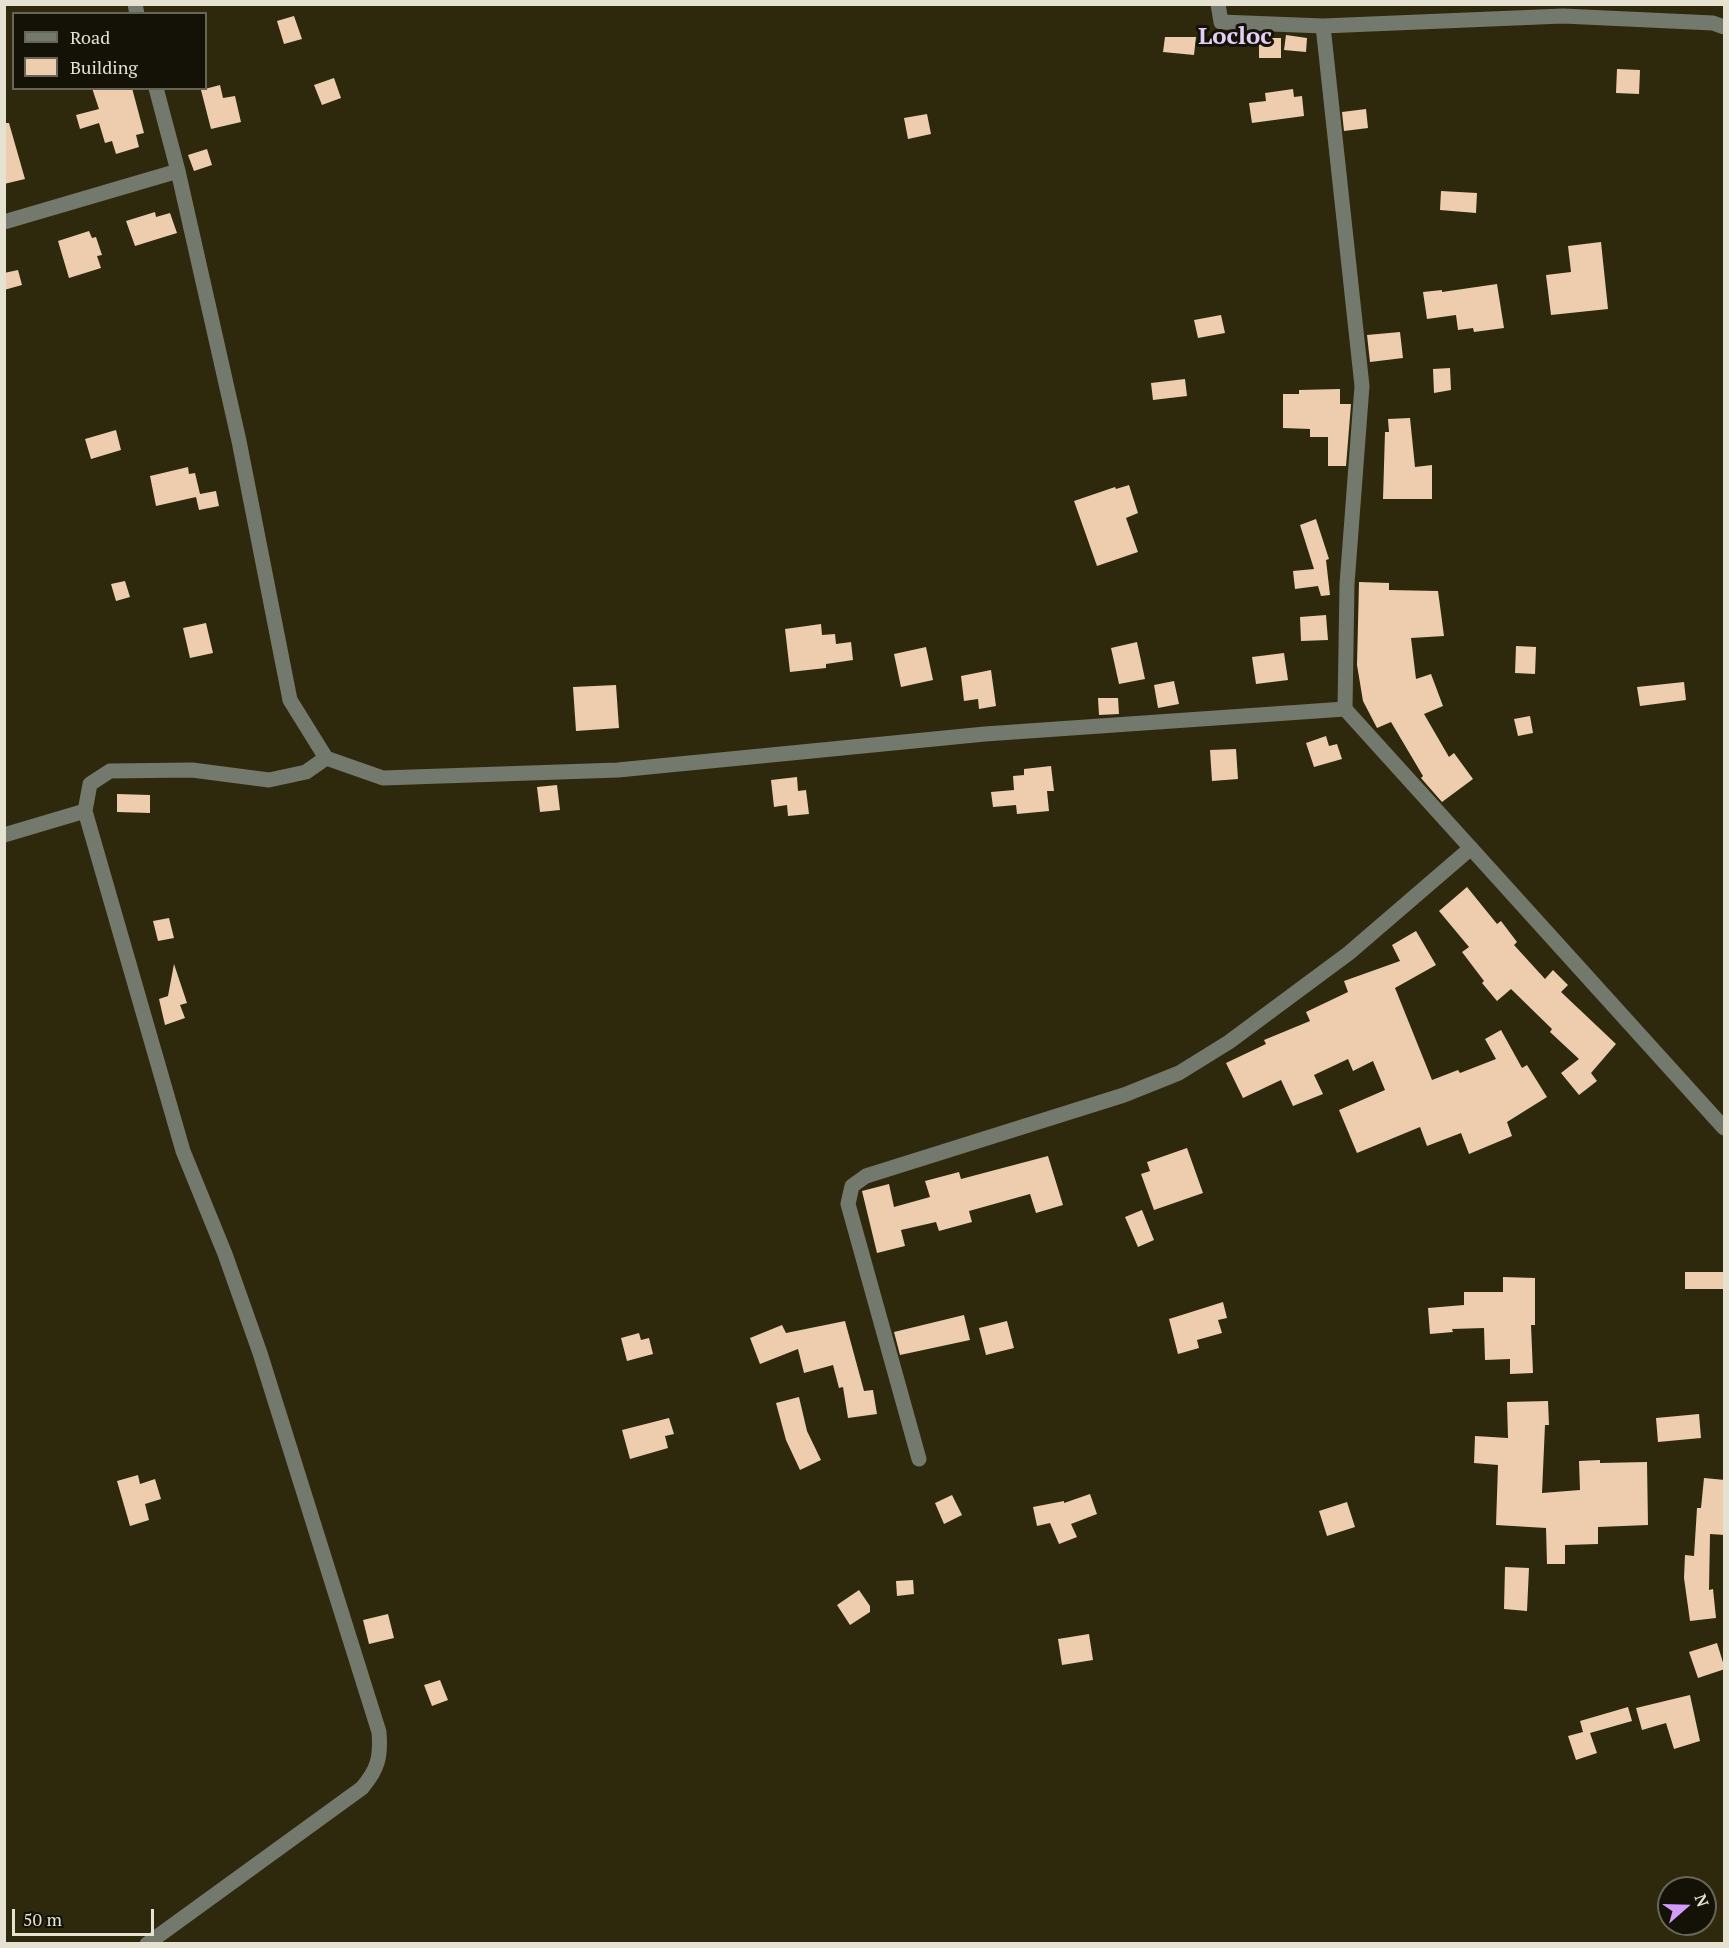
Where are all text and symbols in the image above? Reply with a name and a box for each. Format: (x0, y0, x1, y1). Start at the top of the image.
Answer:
legend (12, 12, 207, 90)
district label: Locloc (1198, 23, 1272, 51)
text: Road (70, 25, 110, 49)
text: Building (70, 55, 138, 79)
north arrow (1657, 1876, 1717, 1936)
text: N (1690, 1891, 1714, 1910)
scale bar (15, 1897, 158, 1935)
text: 50 m (23, 1907, 62, 1931)

